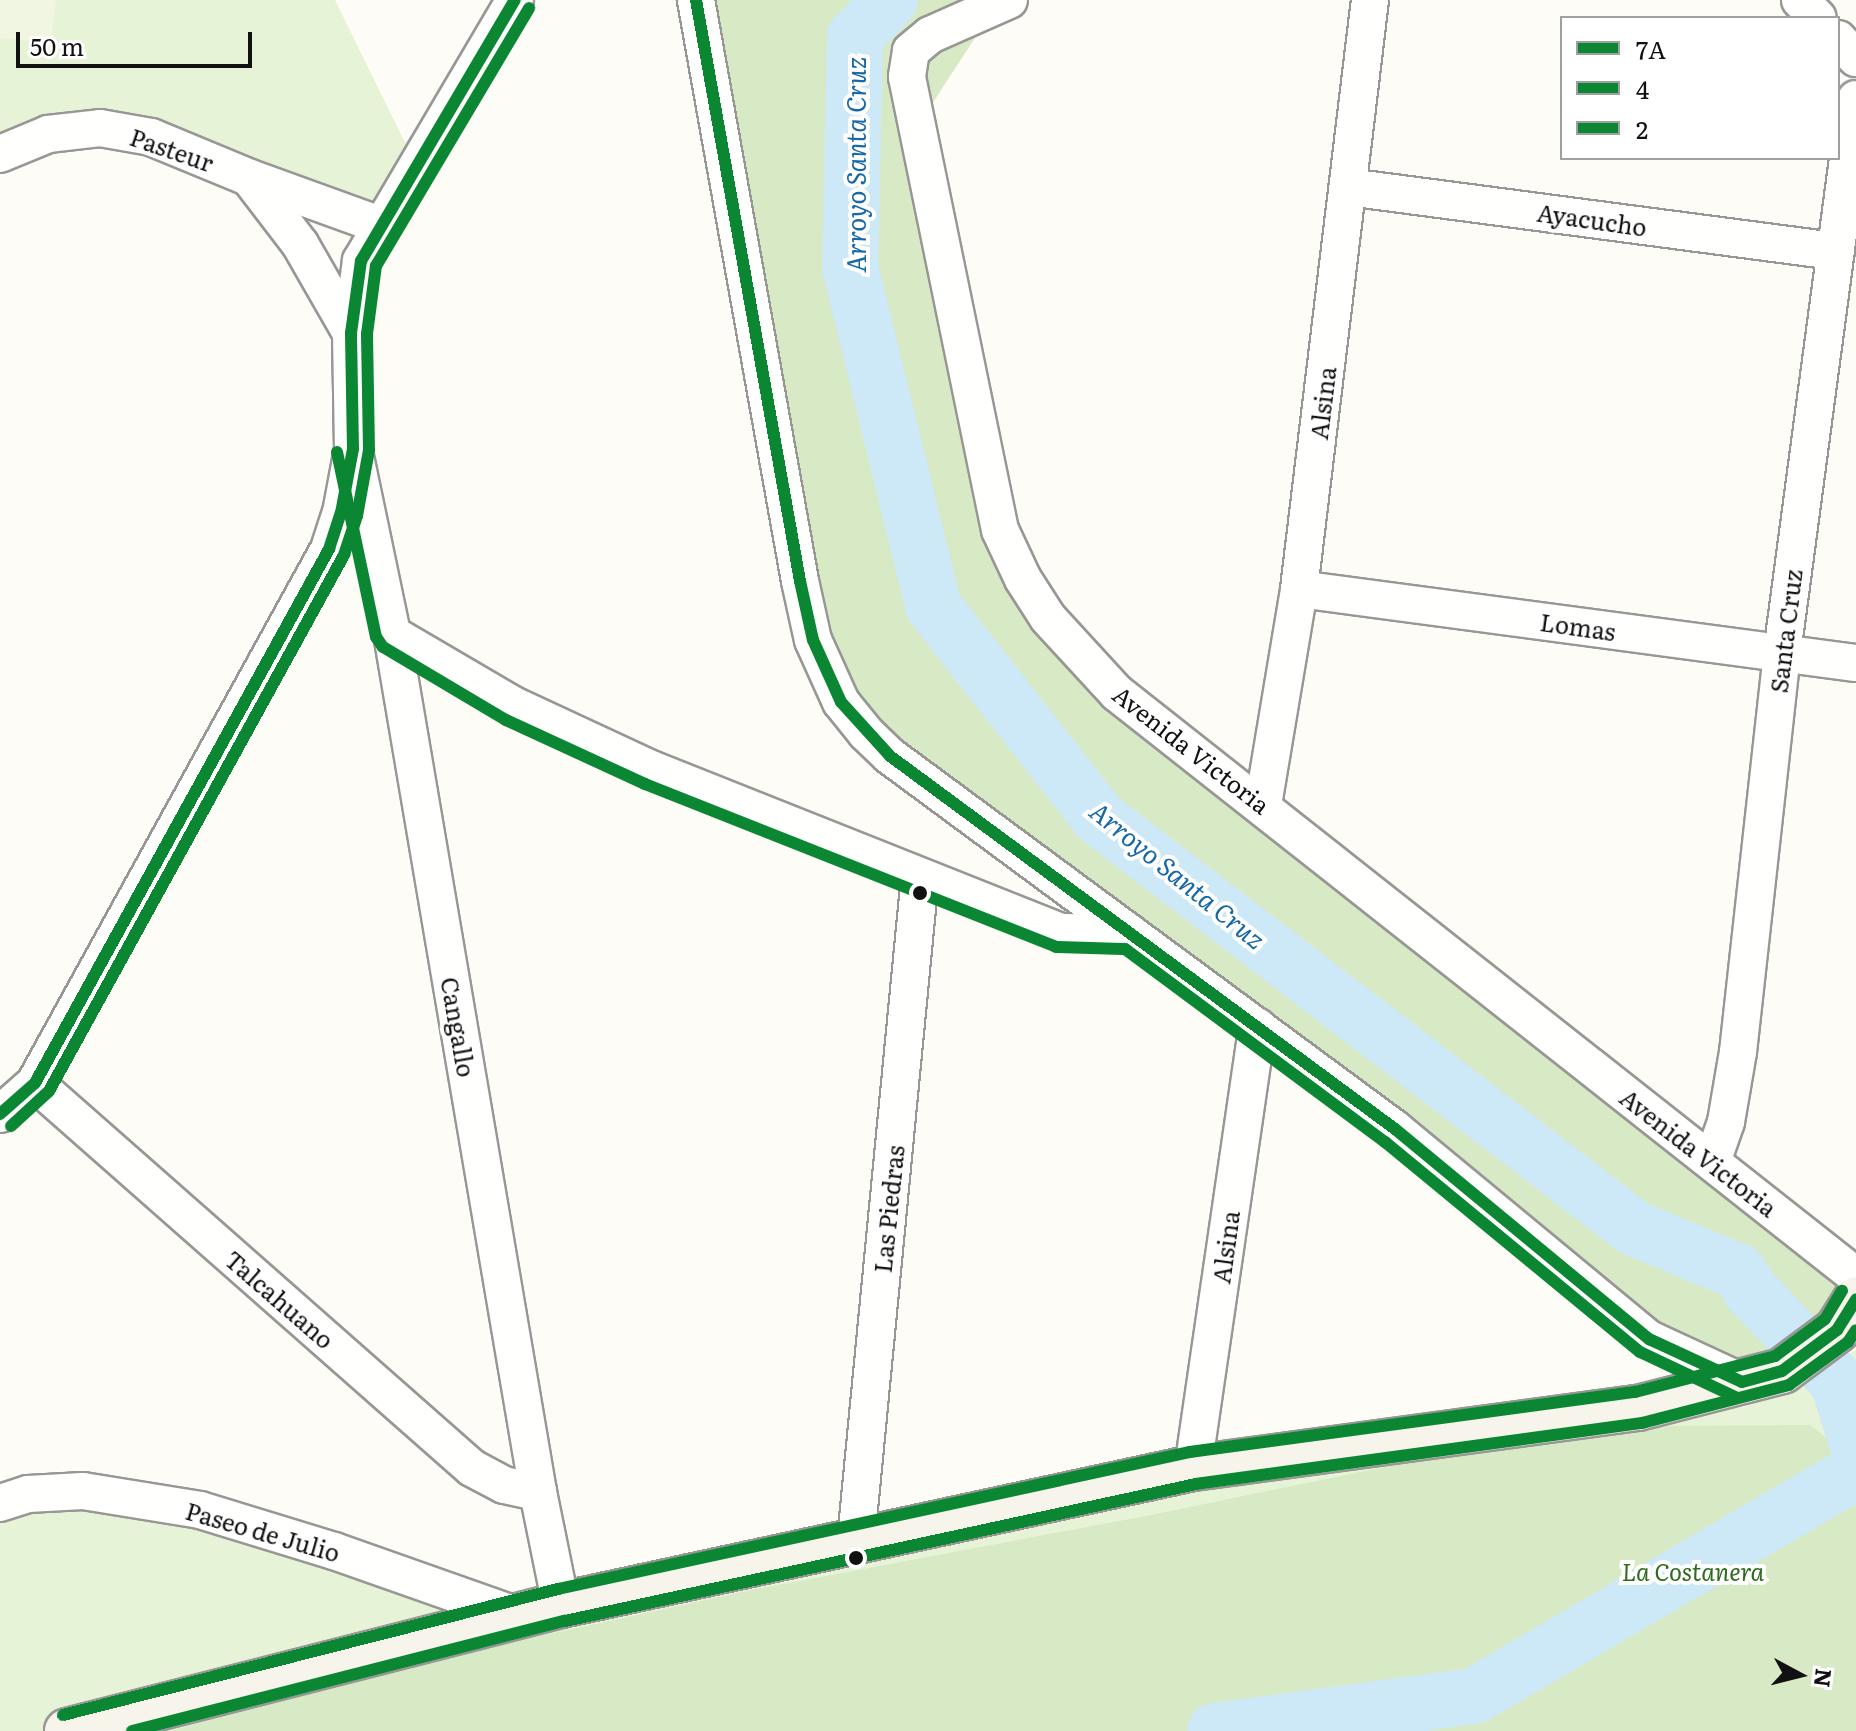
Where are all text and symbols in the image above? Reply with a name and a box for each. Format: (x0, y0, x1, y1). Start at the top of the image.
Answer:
scale bar (20, 16, 256, 66)
legend (1560, 16, 1840, 160)
text: 50 m (30, 28, 84, 63)
text: 7A (1636, 31, 1666, 66)
water label: Arroyo Santa Cruz (839, 57, 871, 273)
text: 4 (1636, 71, 1649, 106)
text: 2 (1636, 111, 1648, 146)
street label: Pasteur (127, 121, 217, 177)
street label: Ayacucho (1535, 197, 1649, 241)
street label: Alsina (1303, 365, 1341, 441)
street label: Santa Cruz (1763, 568, 1807, 694)
street label: Lomas (1538, 606, 1618, 646)
street label: Avenida Victoria (1108, 679, 1276, 819)
water label: Arroyo Santa Cruz (1084, 794, 1272, 954)
unlabelled marker (912, 885, 928, 901)
street label: Cangallo (436, 975, 482, 1079)
street label: Avenida Victoria (1615, 1082, 1783, 1222)
street label: Las Piedras (867, 1144, 909, 1274)
street label: Alsina (1206, 1209, 1244, 1285)
street label: Talcahuano (220, 1244, 340, 1354)
street label: Paseo de Julio (183, 1495, 343, 1567)
unlabelled marker (848, 1550, 864, 1566)
park label: La Costanera (1622, 1557, 1764, 1585)
north arrow (1760, 1635, 1840, 1715)
text: N (1807, 1667, 1842, 1689)

